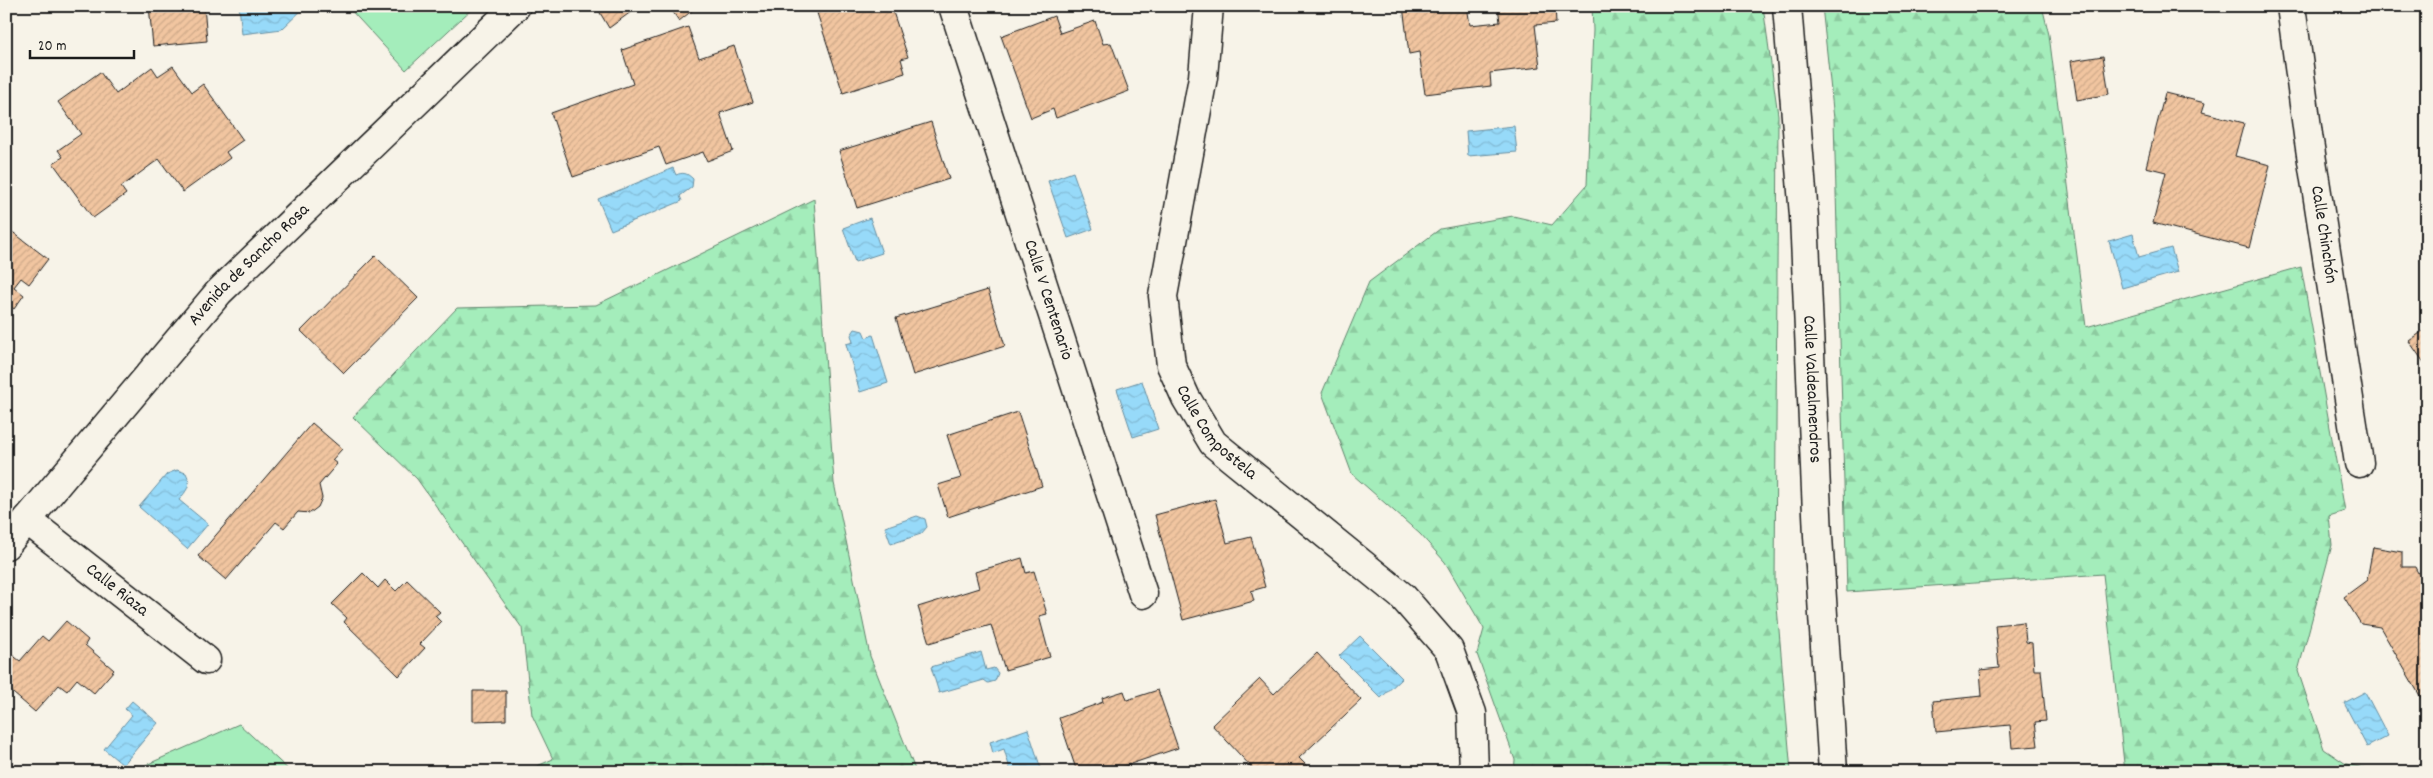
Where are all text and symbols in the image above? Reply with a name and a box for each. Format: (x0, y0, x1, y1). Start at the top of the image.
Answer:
scale bar (30, 28, 134, 60)
text: 20 m (38, 36, 66, 58)
street label: Calle Chinchón (2304, 184, 2343, 285)
street label: Avenida de Sancho Rosa (183, 198, 316, 332)
street label: Calle V Centenario (1017, 237, 1079, 363)
street label: Calle Valdealmendros (1796, 315, 1827, 464)
street label: Calle Compostela (1169, 381, 1263, 487)
street label: Calle Riaza (80, 558, 154, 623)

